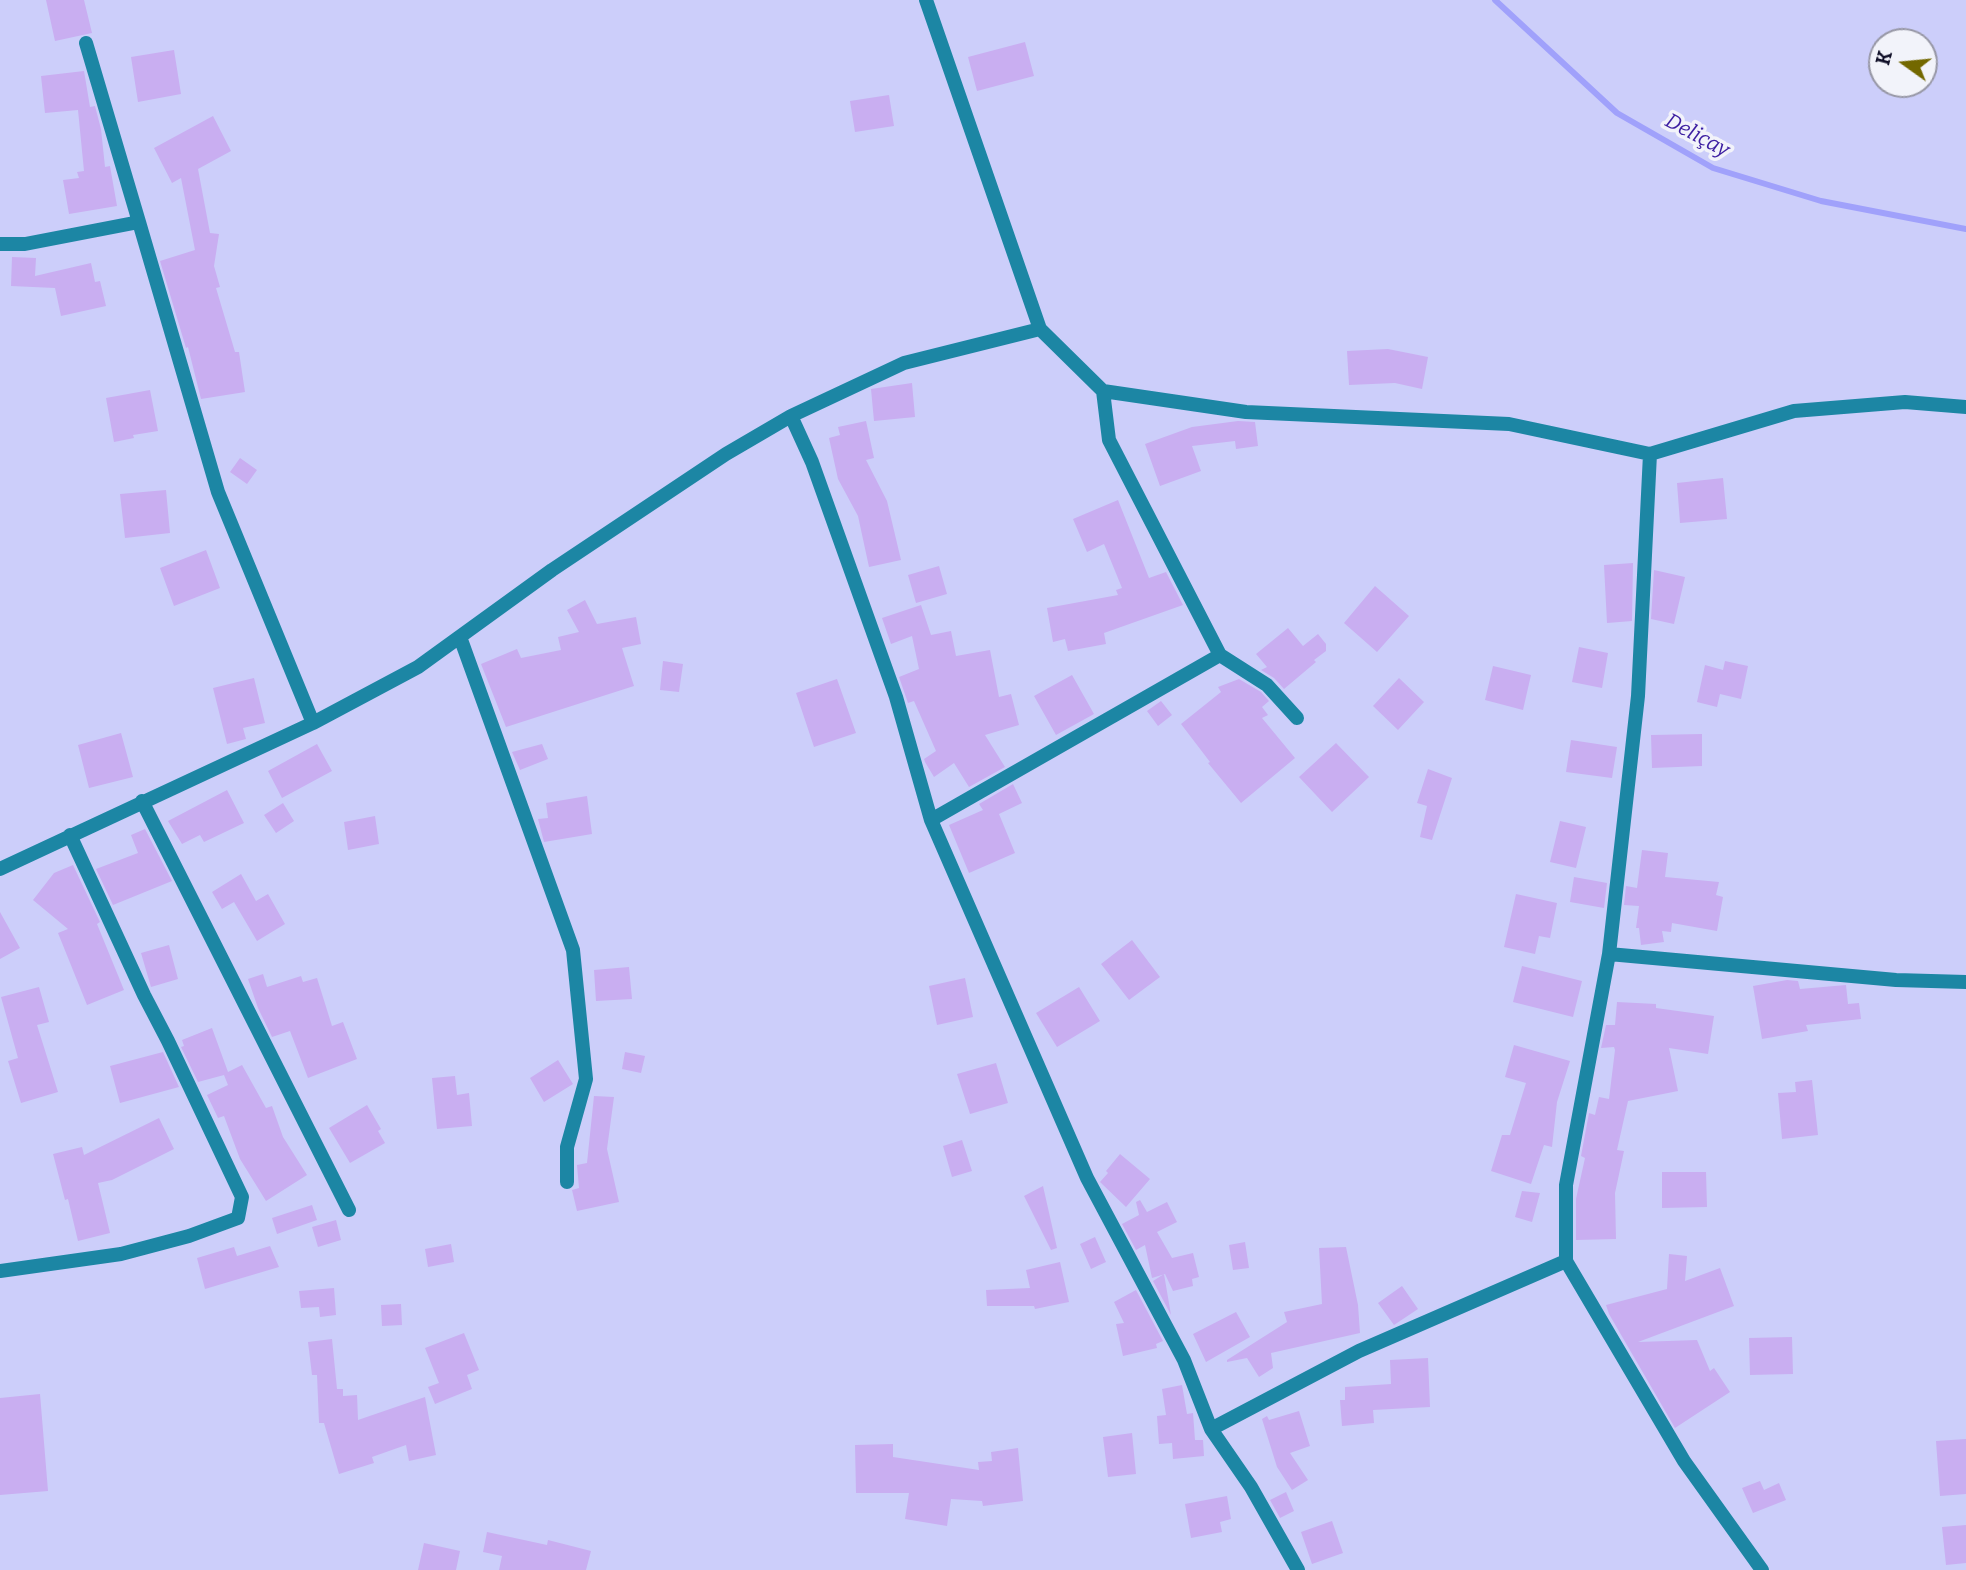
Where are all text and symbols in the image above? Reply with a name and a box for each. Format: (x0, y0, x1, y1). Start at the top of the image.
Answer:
north arrow (1868, 28, 1938, 98)
text: K (1871, 48, 1897, 68)
water label: Deliçay (1661, 109, 1733, 163)

